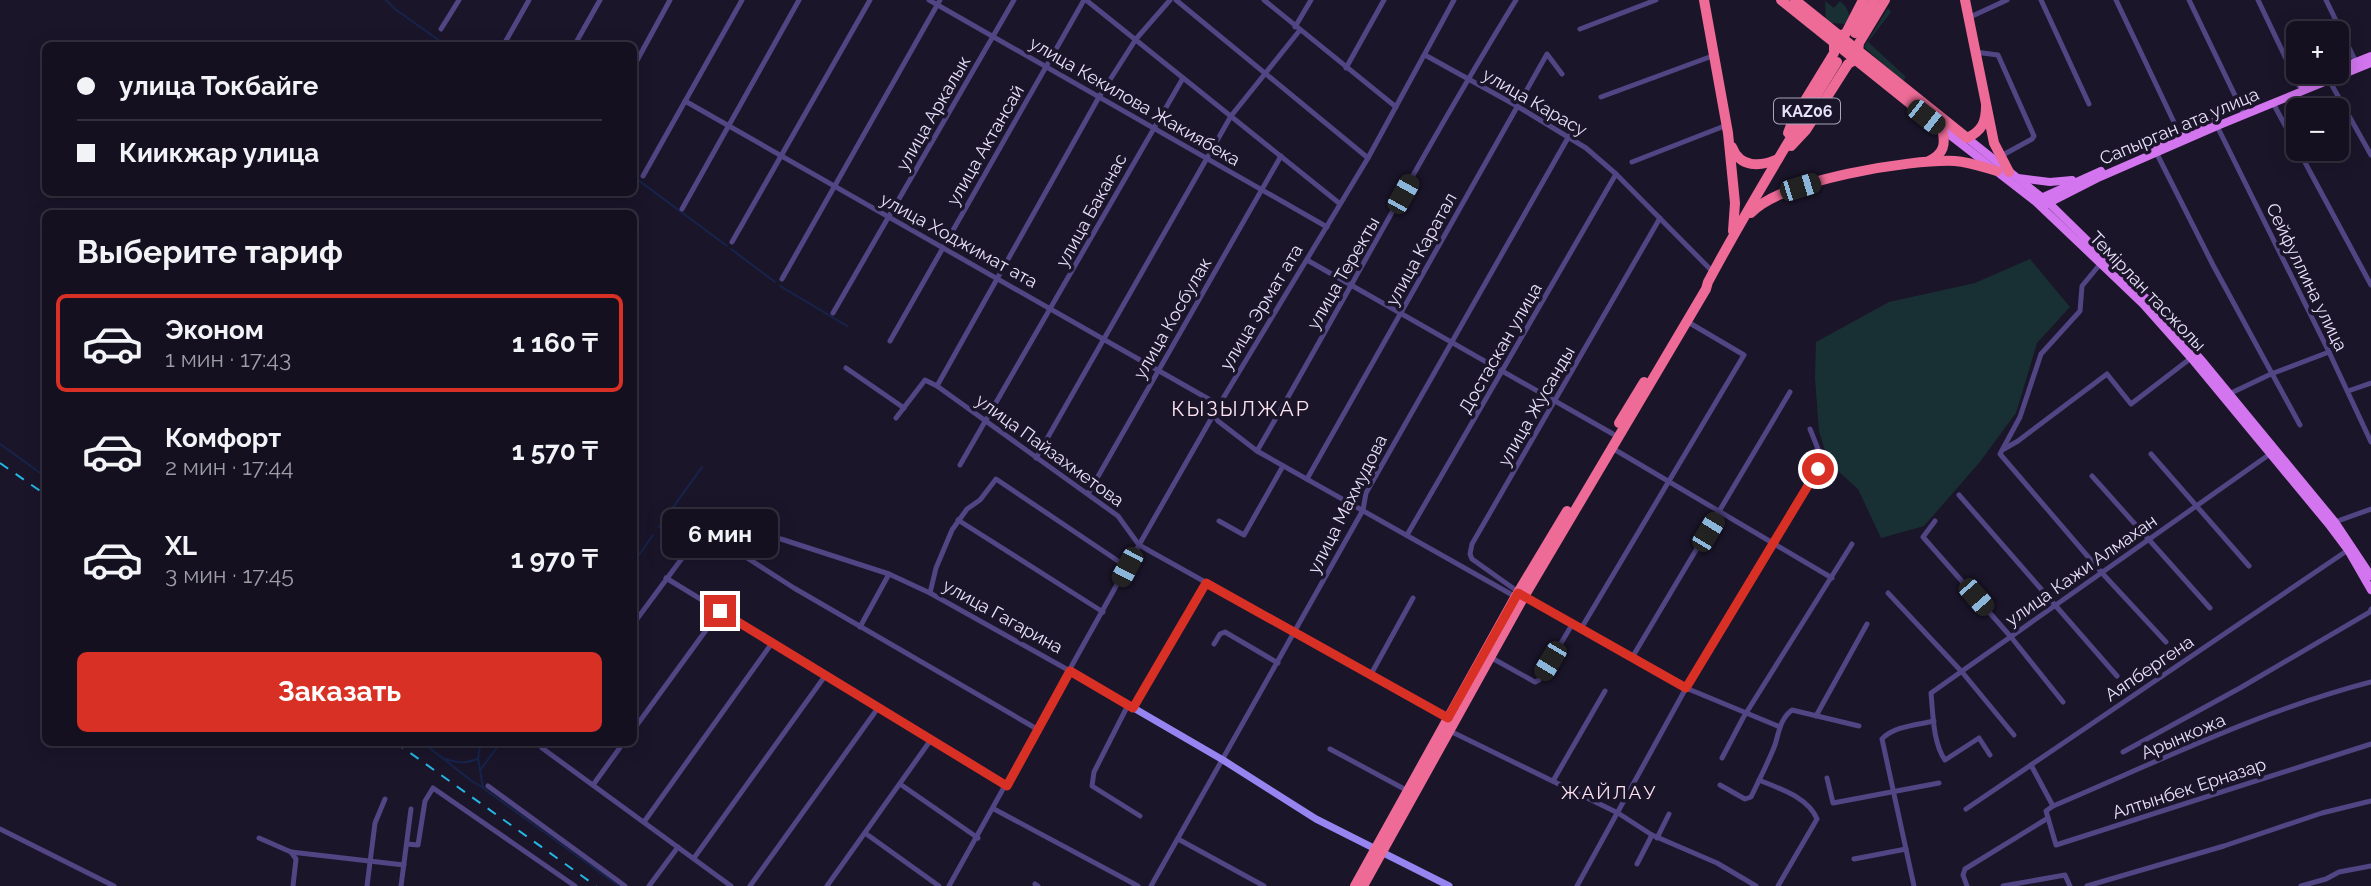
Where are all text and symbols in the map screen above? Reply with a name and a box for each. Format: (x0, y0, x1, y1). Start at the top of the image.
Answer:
map controls (2286, 21, 2349, 161)
button: + (2286, 21, 2349, 84)
street label: улица Кекилова Жакиябека (1026, 32, 1244, 170)
street label: улица Аркалык (892, 52, 974, 174)
street label: улица Карасу (1479, 64, 1591, 140)
text: улица Токбайге (119, 71, 318, 101)
street label: улица Актансай (942, 81, 1028, 209)
street label: Сапырган ата улица (2096, 83, 2262, 169)
car (1903, 96, 1950, 138)
button: − (2286, 98, 2349, 161)
road number: KАZ06 (1774, 99, 1840, 124)
text: Киикжар улица (119, 138, 319, 168)
street label: улица Баканас (1051, 150, 1131, 270)
car (1384, 171, 1423, 217)
car (1777, 171, 1824, 203)
street label: улица Ходжимат ата (877, 188, 1041, 292)
street label: улица Каратал (1381, 189, 1461, 309)
street label: Сейфуллина улица (2262, 200, 2352, 354)
street label: улица Теректы (1302, 213, 1384, 333)
street label: Темірлан тасжолы (2086, 227, 2210, 355)
text: Выберите тариф (77, 233, 343, 270)
street label: улица Эрмат ата (1215, 240, 1307, 374)
street label: улица Косбулак (1129, 254, 1215, 382)
street label: Достаскан улица (1454, 279, 1546, 417)
icon: car (81, 312, 144, 375)
text: Эконом (165, 315, 264, 345)
text: 1 160 ₸ (512, 328, 598, 358)
street label: улица Жусанды (1493, 342, 1579, 470)
text: 1 мин · 17:43 (165, 345, 291, 372)
street label: улица Пайзахметова (972, 389, 1128, 511)
district label: КЫЗЫЛЖАР (1171, 396, 1311, 421)
icon: car (81, 420, 144, 483)
text: Комфорт (165, 423, 281, 453)
street label: улица Махмудова (1303, 431, 1391, 577)
text: 1 570 ₸ (512, 436, 598, 466)
text: 2 мин · 17:44 (165, 453, 294, 480)
route start (1802, 453, 1834, 485)
car (1689, 509, 1728, 555)
callout: 6 мин (662, 510, 778, 558)
street label: улица Кажи Алмахан (2001, 510, 2161, 630)
text: 6 мин (688, 520, 752, 547)
icon: car (81, 528, 144, 591)
text: XL (165, 531, 197, 561)
text: 1 970 ₸ (511, 544, 598, 574)
car (1108, 544, 1147, 590)
text: 3 мин · 17:45 (165, 561, 294, 588)
street label: улица Гагарина (939, 574, 1067, 658)
car (1955, 574, 1998, 620)
route end (704, 595, 736, 627)
street label: Аяпбергена (2101, 631, 2197, 705)
car (1531, 638, 1570, 684)
button: Заказать (77, 652, 602, 732)
street label: Арынкожа (2138, 709, 2228, 763)
street label: Алтынбек Ерназар (2109, 753, 2269, 823)
district label: ЖАЙЛАУ (1561, 781, 1657, 803)

